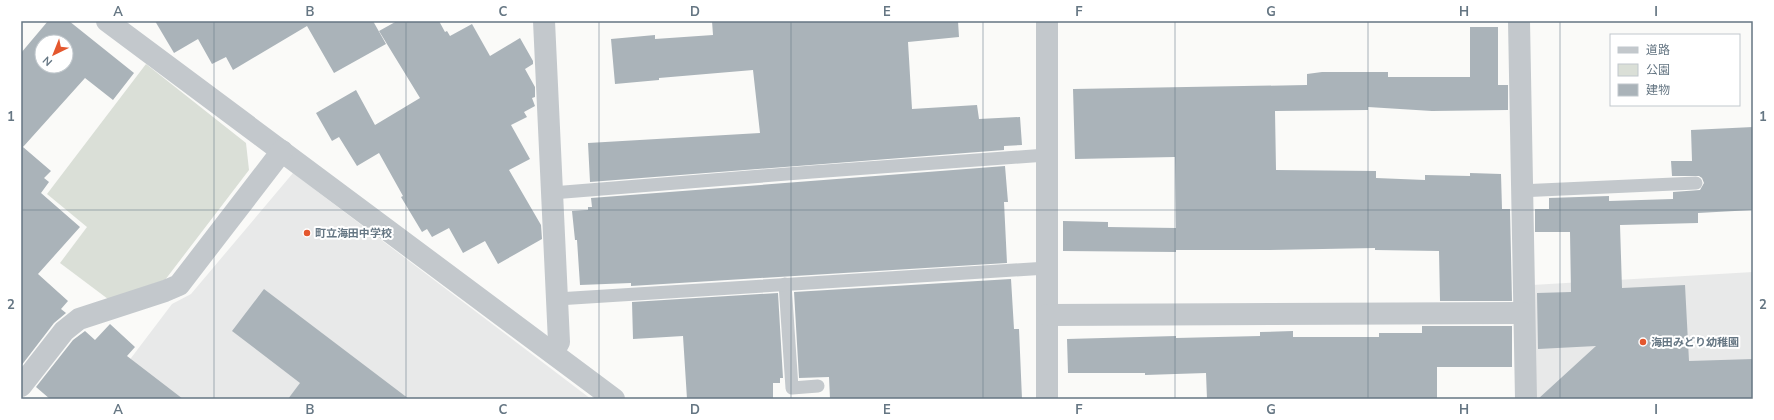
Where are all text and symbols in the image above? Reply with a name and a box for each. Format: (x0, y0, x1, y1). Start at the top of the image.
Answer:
text: A (113, 3, 123, 21)
text: B (306, 3, 315, 21)
text: C (499, 3, 508, 21)
text: D (690, 3, 700, 21)
text: E (883, 3, 891, 21)
text: F (1075, 3, 1083, 21)
text: G (1266, 3, 1276, 21)
text: H (1459, 3, 1469, 21)
text: I (1654, 3, 1658, 21)
north arrow (34, 34, 74, 74)
legend (1610, 34, 1740, 106)
text: 道路 (1646, 42, 1670, 58)
text: N (39, 53, 56, 69)
text: 公園 (1646, 62, 1670, 78)
text: 建物 (1646, 82, 1670, 98)
text: 1 (7, 108, 15, 126)
text: 1 (1759, 108, 1767, 126)
place label: 町立海田中学校 (315, 226, 392, 241)
marker: 町立海田中学校 (302, 228, 312, 238)
text: 2 (7, 296, 15, 314)
text: 2 (1759, 296, 1767, 314)
place label: 海田みどり幼稚園 (1651, 335, 1739, 350)
marker: 海田みどり幼稚園 (1638, 337, 1648, 347)
text: A (113, 401, 123, 419)
text: B (306, 401, 315, 419)
text: C (499, 401, 508, 419)
text: D (690, 401, 700, 419)
text: E (883, 401, 891, 419)
text: F (1075, 401, 1083, 419)
text: G (1266, 401, 1276, 419)
text: H (1459, 401, 1469, 419)
text: I (1654, 401, 1658, 419)

